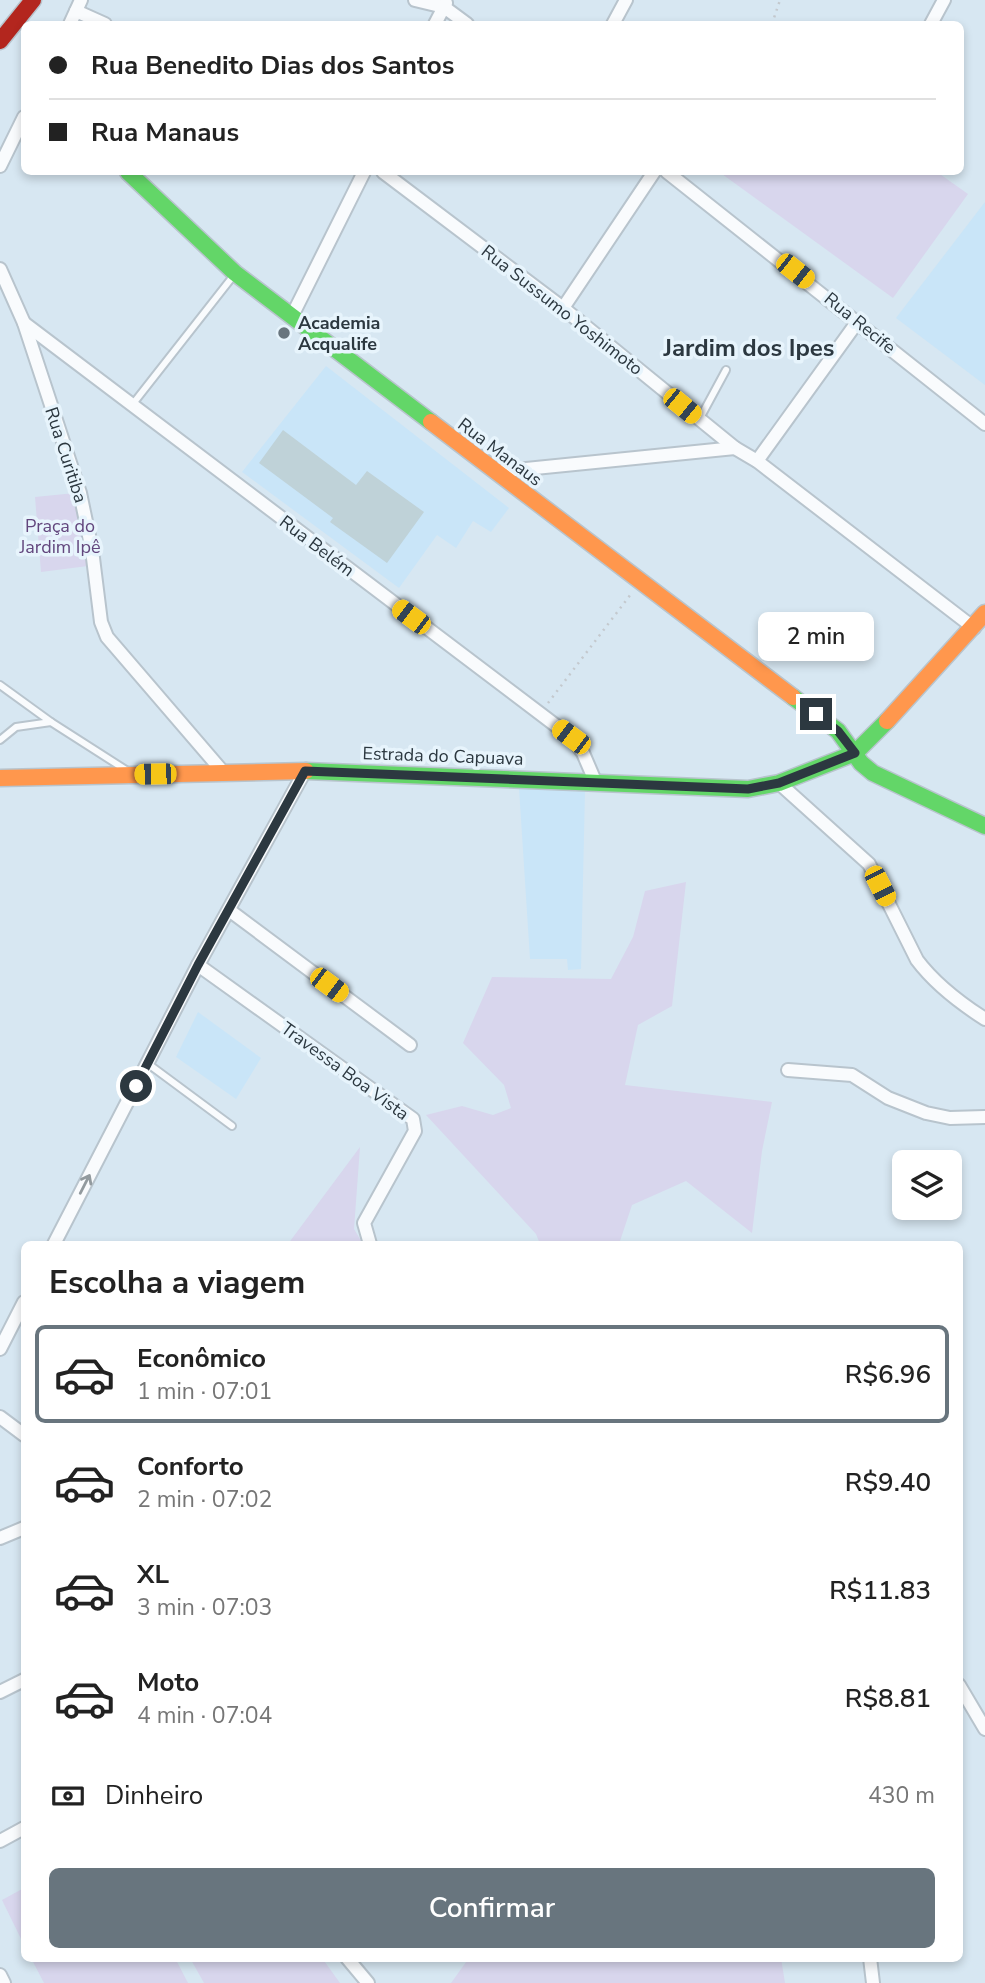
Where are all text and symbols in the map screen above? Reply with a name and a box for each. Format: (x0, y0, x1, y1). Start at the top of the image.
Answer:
text: Rua Benedito Dias dos Santos (91, 48, 455, 83)
text: Rua Manaus (91, 115, 239, 150)
street label: Rua Sussumo Yoshimoto (476, 239, 648, 381)
car (772, 250, 819, 292)
street label: Rua Recife (819, 287, 901, 359)
place label: Academia Acqualife (298, 311, 380, 356)
marker: Academia Acqualife (276, 325, 292, 341)
district label: Jardim dos Ipes (662, 332, 835, 364)
car (660, 385, 705, 427)
street label: Rua Curitiba (39, 404, 93, 506)
street label: Rua Manaus (453, 412, 547, 492)
street label: Rua Belém (275, 510, 359, 582)
park label: Praça do Jardim Ipê (18, 514, 101, 559)
car (388, 596, 435, 638)
callout: 2 min (758, 612, 874, 662)
text: 2 min (787, 621, 845, 652)
route end (800, 698, 832, 730)
car (548, 716, 595, 758)
street label: Estrada do Capuava (362, 741, 524, 771)
car (134, 763, 177, 785)
car (862, 863, 899, 909)
car (306, 964, 353, 1006)
street label: Travessa Boa Vista (276, 1016, 414, 1126)
route start (120, 1070, 152, 1102)
map controls (892, 1150, 962, 1220)
button: layers (892, 1150, 962, 1220)
one-way arrow (79, 1174, 93, 1194)
text: Escolha a viagem (49, 1261, 305, 1304)
text: Econômico (137, 1341, 266, 1376)
icon: car (53, 1343, 116, 1406)
text: R$6.96 (845, 1357, 931, 1392)
text: 1 min · 07:01 (137, 1376, 272, 1407)
text: Conforto (137, 1449, 244, 1484)
icon: car (53, 1451, 116, 1514)
text: R$9.40 (845, 1465, 931, 1500)
text: 2 min · 07:02 (137, 1484, 272, 1515)
text: XL (137, 1557, 169, 1592)
icon: car (53, 1559, 116, 1622)
text: R$11.83 (829, 1573, 931, 1608)
text: 3 min · 07:03 (137, 1592, 272, 1623)
text: Moto (137, 1665, 199, 1700)
icon: car (53, 1667, 116, 1730)
text: R$8.81 (845, 1681, 931, 1716)
text: 4 min · 07:04 (137, 1700, 272, 1731)
icon: cash (49, 1777, 87, 1815)
text: Dinheiro (105, 1778, 203, 1813)
text: 430 m (868, 1780, 935, 1811)
button: Confirmar (49, 1868, 935, 1948)

